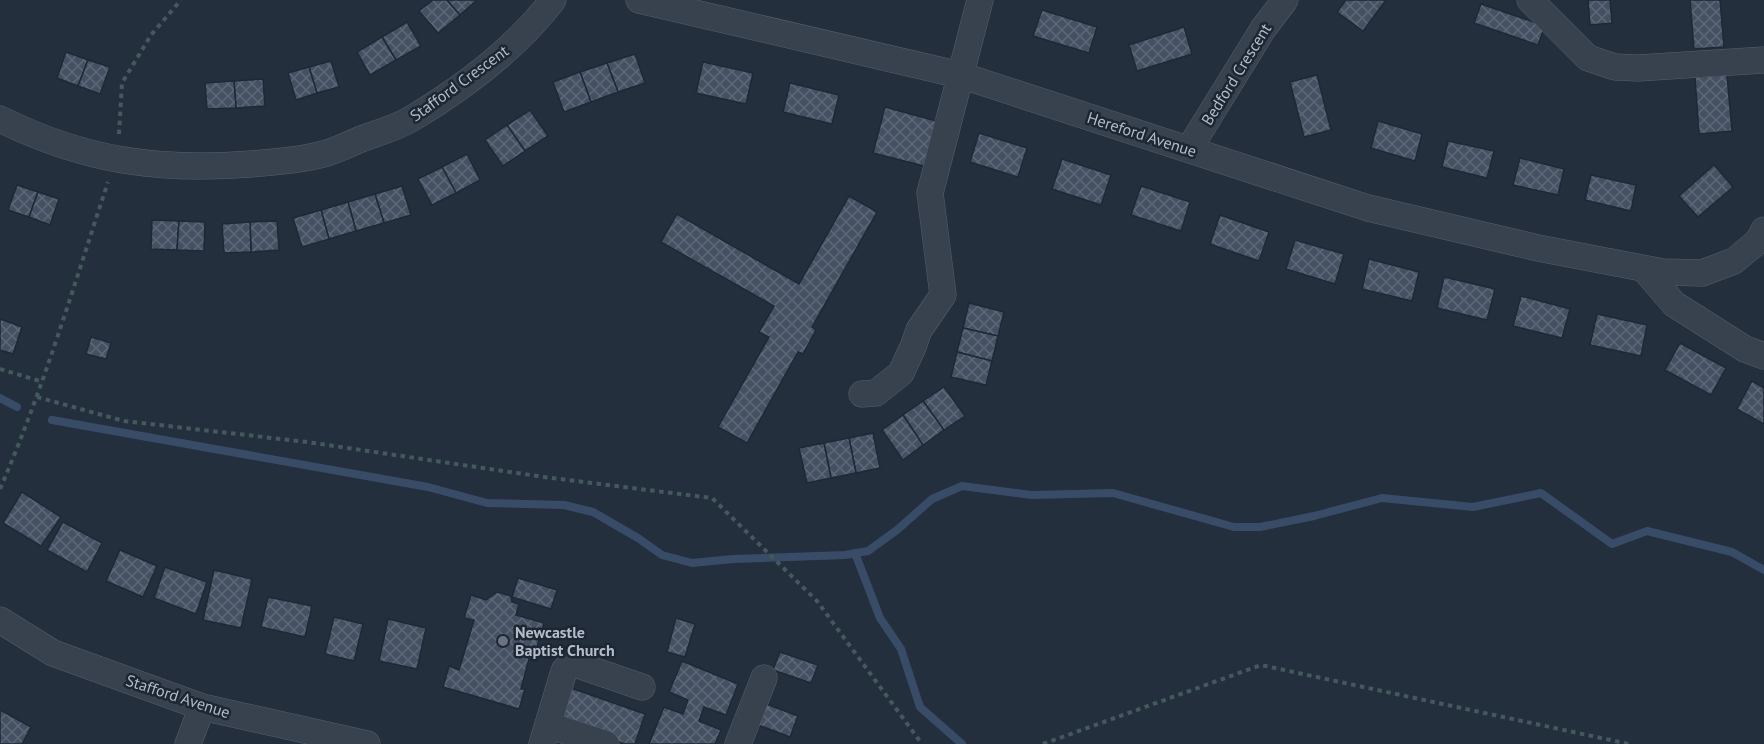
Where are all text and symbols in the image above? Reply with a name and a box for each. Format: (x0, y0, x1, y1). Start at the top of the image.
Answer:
street label: Bedford Crescent (1197, 19, 1276, 129)
street label: Stafford Crescent (406, 40, 513, 126)
street label: Hereford Avenue (1085, 107, 1199, 161)
place label: Newcastle Baptist Church (515, 622, 615, 660)
marker: Newcastle Baptist Church (496, 634, 510, 648)
street label: Stafford Avenue (123, 670, 233, 722)

